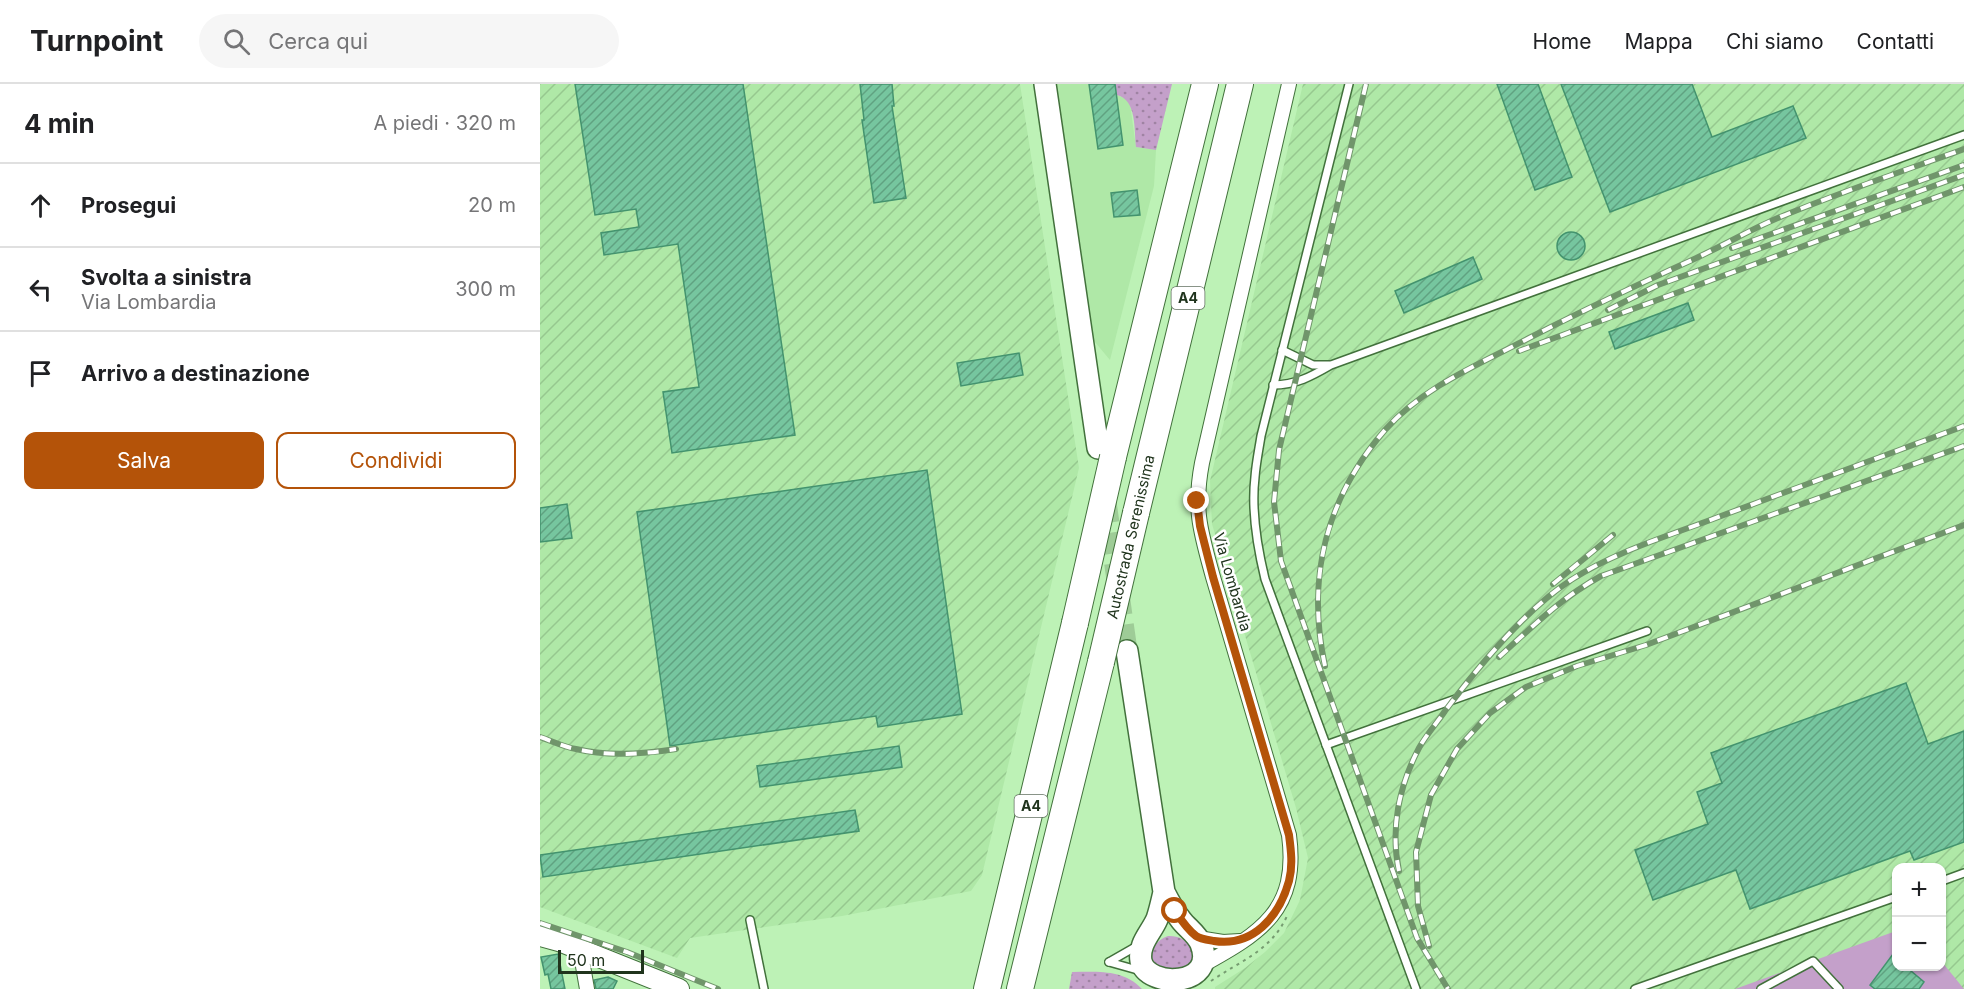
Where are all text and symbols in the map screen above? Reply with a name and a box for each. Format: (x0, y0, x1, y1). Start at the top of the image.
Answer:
search box (199, 14, 619, 68)
text: Turnpoint (30, 24, 163, 58)
icon: search (220, 25, 253, 58)
text: Cerca qui (268, 28, 368, 54)
text: Home (1533, 29, 1591, 54)
text: Mappa (1624, 29, 1693, 54)
text: Chi siamo (1726, 29, 1824, 54)
text: Contatti (1857, 29, 1934, 54)
text: 4 min (24, 108, 95, 139)
text: A piedi · 320 m (373, 111, 516, 135)
icon: ahead (24, 189, 57, 222)
text: Prosegui (81, 192, 176, 218)
text: 20 m (468, 193, 516, 217)
text: Svolta a sinistra (81, 264, 252, 290)
icon: left (24, 273, 57, 306)
text: 300 m (455, 277, 516, 301)
road number: A4 (1172, 287, 1204, 309)
text: Via Lombardia (81, 290, 217, 314)
icon: arrive (24, 357, 57, 390)
text: Arrivo a destinazione (81, 360, 310, 386)
button: Salva (24, 432, 264, 489)
button: Condividi (276, 432, 516, 489)
street label: Autostrada Serenissima (1102, 453, 1159, 621)
route end (1183, 487, 1209, 513)
street label: Via Lombardia (1209, 530, 1256, 633)
road number: A4 (1014, 795, 1048, 817)
map controls (1892, 863, 1946, 971)
button: + (1892, 863, 1946, 917)
route start (1161, 897, 1187, 923)
button: − (1892, 917, 1946, 971)
scale bar (558, 947, 644, 974)
text: 50 m (567, 950, 605, 970)

